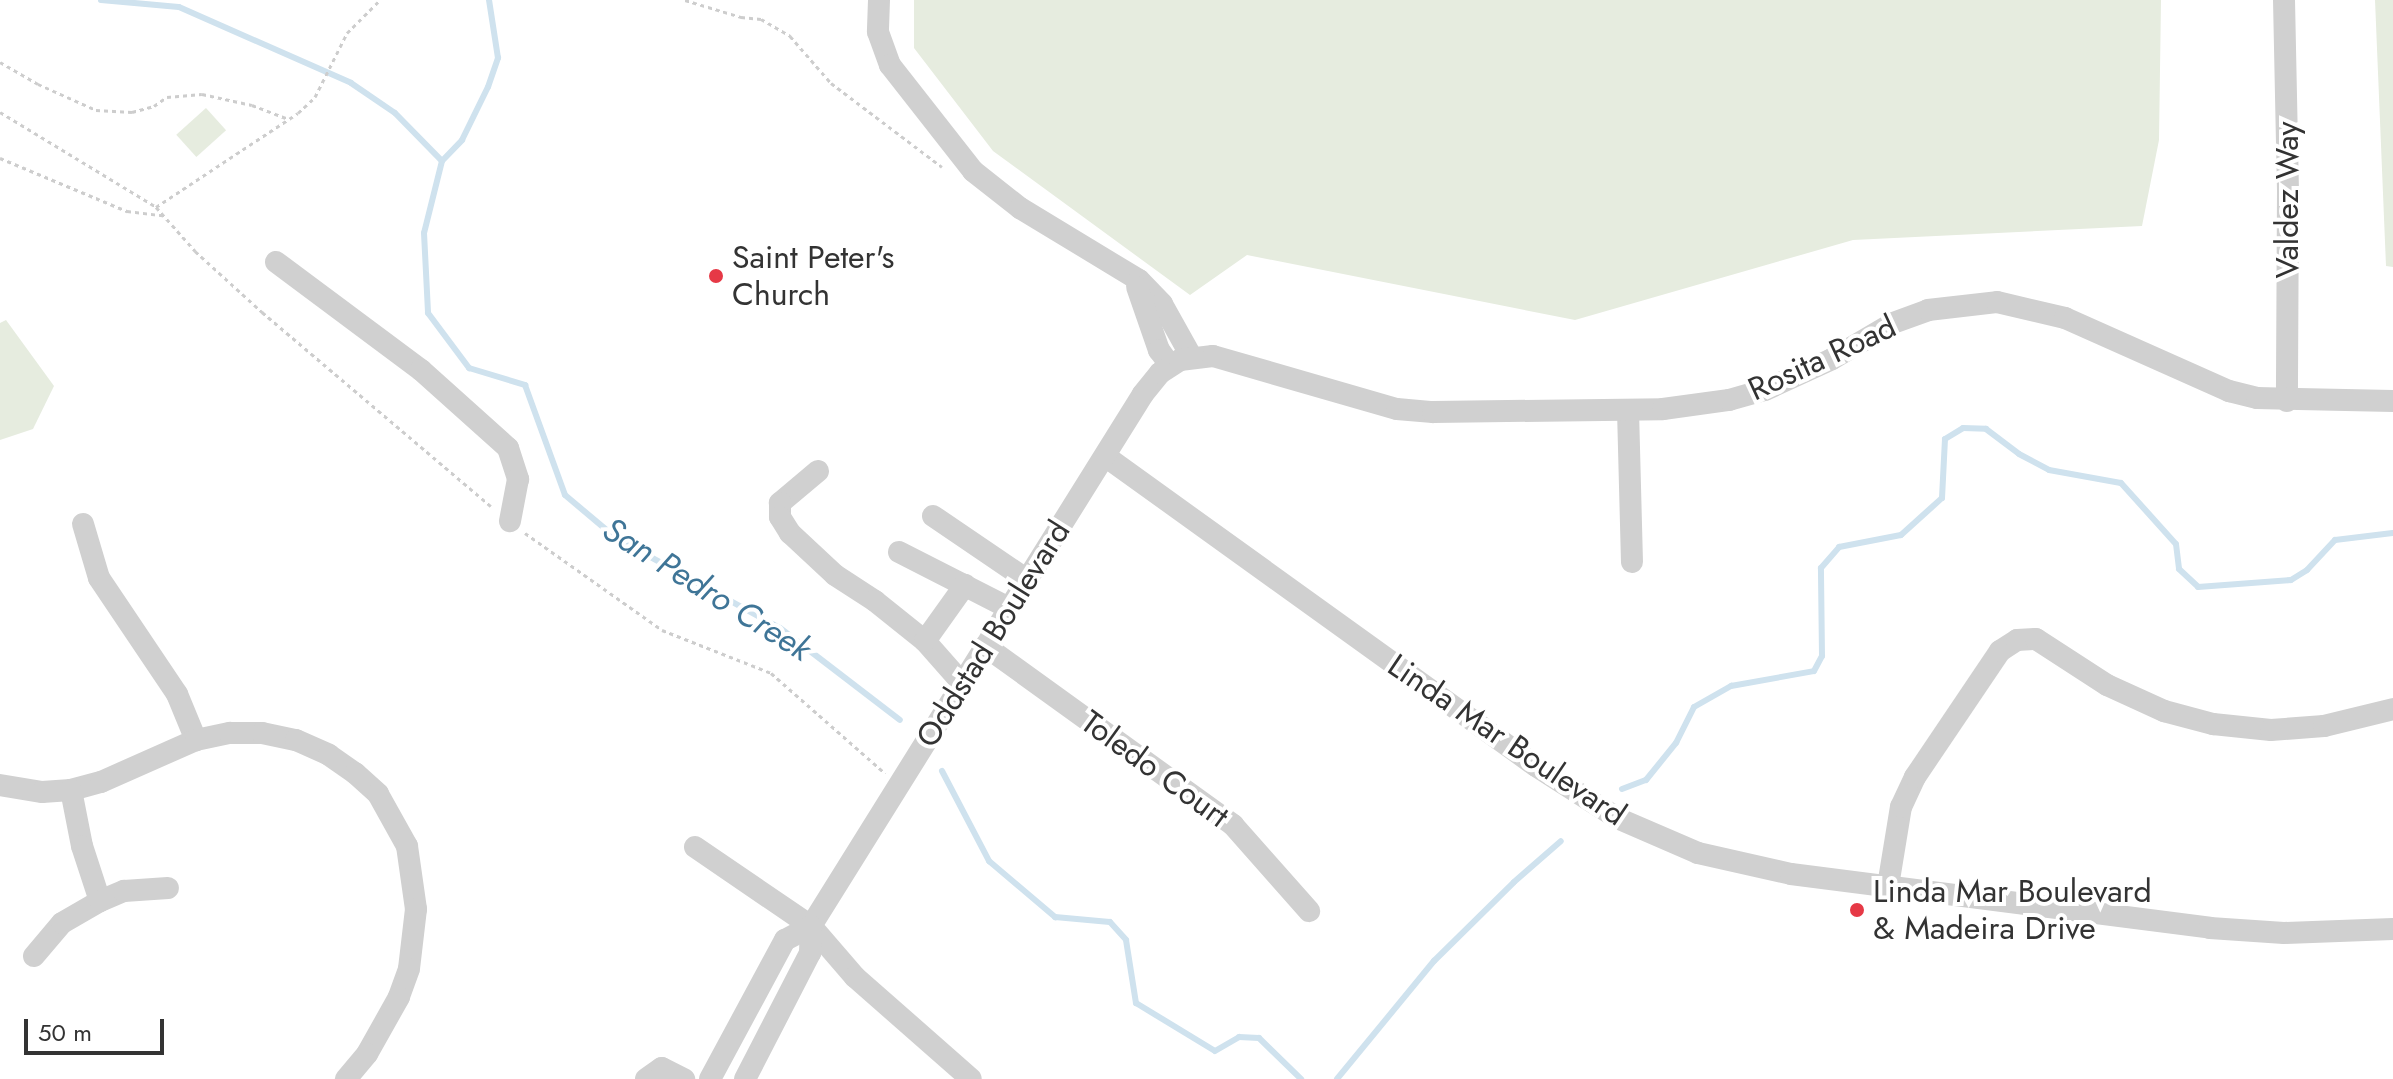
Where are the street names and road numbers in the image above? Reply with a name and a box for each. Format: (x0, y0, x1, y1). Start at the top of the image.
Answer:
street label: Valdez Way (2268, 121, 2306, 279)
street label: Rosita Road (1742, 307, 1902, 409)
street label: Oddstad Boulevard (908, 514, 1078, 754)
street label: Linda Mar Boulevard (1381, 646, 1633, 834)
street label: Toledo Court (1074, 703, 1236, 835)

